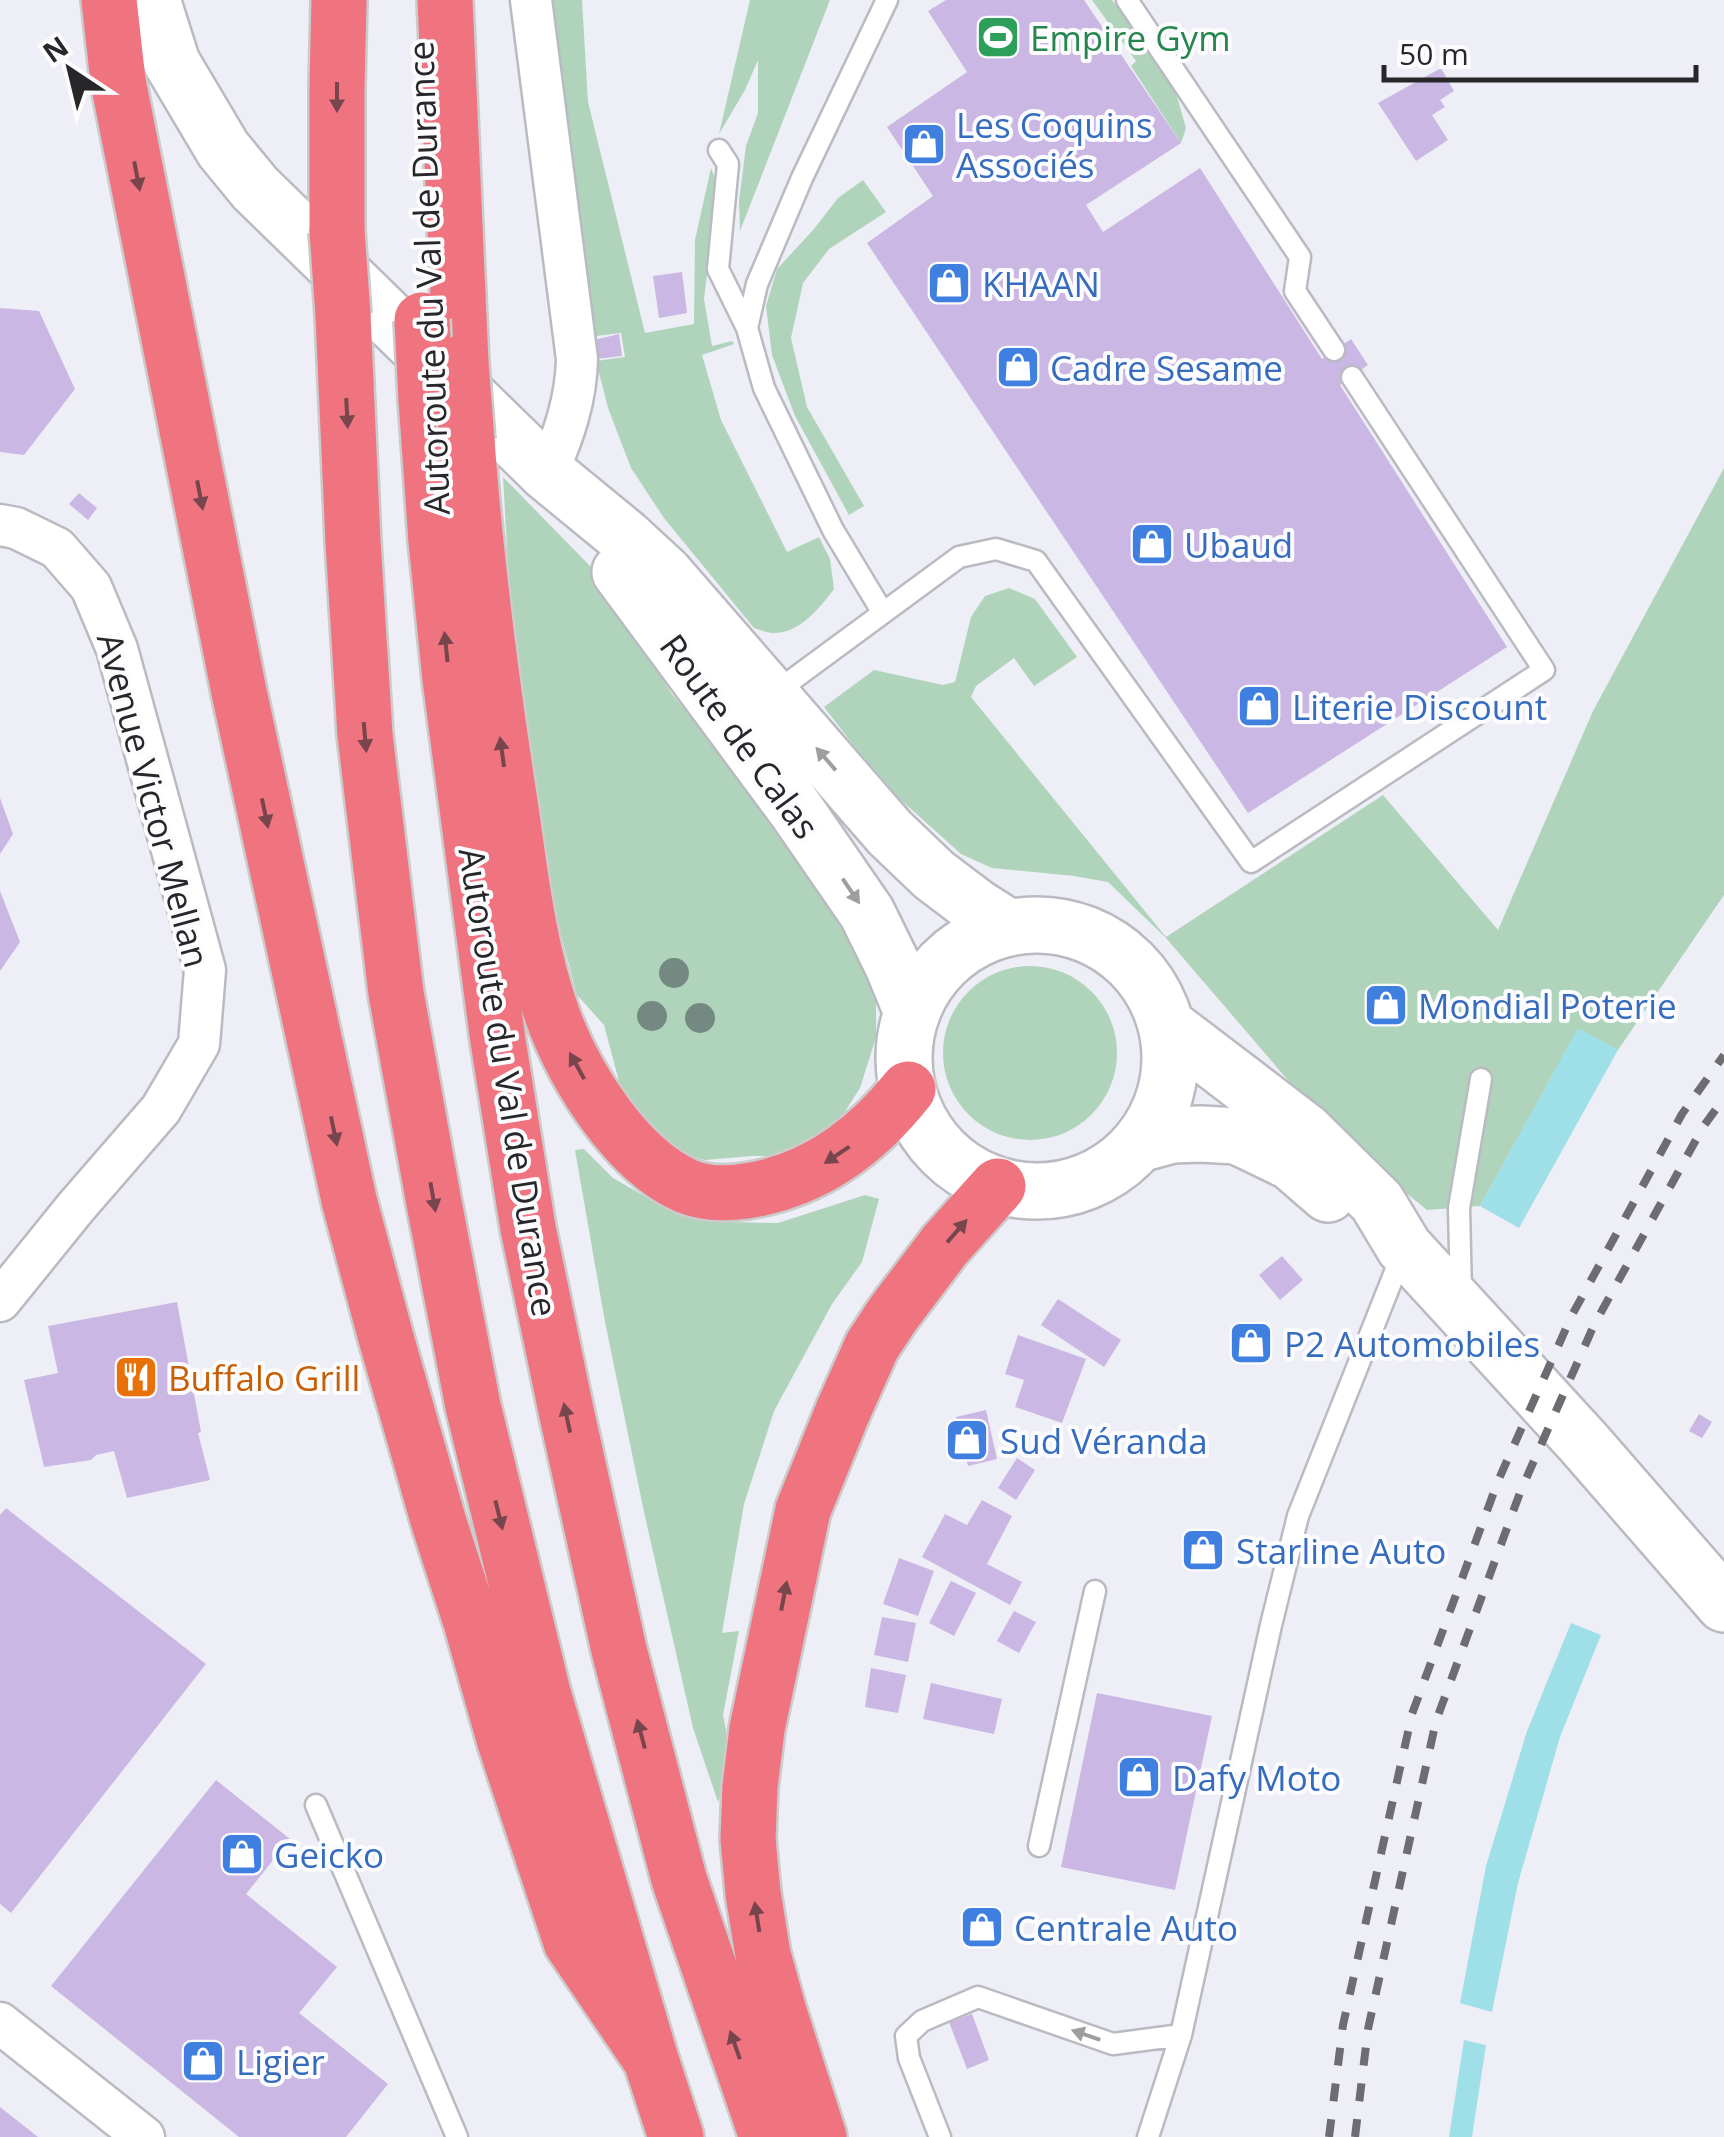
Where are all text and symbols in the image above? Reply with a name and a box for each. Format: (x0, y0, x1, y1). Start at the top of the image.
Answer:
sports icon: Empire Gym (975, 14, 1021, 60)
place label: Empire Gym (1030, 14, 1231, 61)
north arrow (20, 20, 120, 120)
scale bar (1384, 20, 1696, 82)
text: N (35, 27, 75, 71)
text: 50 m (1399, 33, 1469, 74)
street label: Autoroute du Val de Durance (396, 40, 460, 516)
one-way arrow (329, 82, 345, 114)
place label: Les Coquins Associés (956, 101, 1153, 188)
shop icon: Les Coquins Associés (901, 121, 947, 167)
one-way arrow (129, 161, 145, 192)
shop icon: KHAAN (926, 260, 972, 306)
place label: KHAAN (982, 260, 1100, 307)
shop icon: Cadre Sesame (995, 344, 1041, 390)
place label: Cadre Sesame (1050, 344, 1283, 391)
one-way arrow (339, 397, 355, 429)
one-way arrow (192, 480, 208, 511)
shop icon: Ubaud (1129, 521, 1175, 567)
place label: Ubaud (1184, 521, 1293, 568)
street label: Route de Calas (650, 624, 830, 848)
street label: Avenue Victor Mellan (87, 628, 221, 972)
one-way arrow (438, 631, 454, 663)
shop icon: Literie Discount (1236, 683, 1282, 729)
place label: Literie Discount (1292, 683, 1547, 730)
one-way arrow (358, 722, 374, 753)
one-way arrow (494, 736, 510, 767)
one-way arrow (816, 747, 838, 772)
one-way arrow (258, 798, 274, 829)
street label: Autoroute du Val de Durance (449, 844, 569, 1320)
one-way arrow (842, 878, 860, 905)
shop icon: Mondial Poterie (1363, 982, 1409, 1028)
place label: Mondial Poterie (1418, 982, 1677, 1029)
one-way arrow (569, 1052, 587, 1080)
one-way arrow (327, 1116, 343, 1147)
one-way arrow (824, 1146, 851, 1164)
one-way arrow (425, 1182, 441, 1213)
one-way arrow (945, 1219, 967, 1244)
shop icon: P2 Automobiles (1228, 1320, 1274, 1366)
place label: P2 Automobiles (1284, 1320, 1540, 1367)
restaurant icon: Buffalo Grill (113, 1354, 159, 1400)
place label: Buffalo Grill (168, 1354, 360, 1401)
one-way arrow (559, 1402, 575, 1433)
shop icon: Sud Véranda (944, 1417, 990, 1463)
place label: Sud Véranda (1000, 1417, 1208, 1464)
one-way arrow (492, 1500, 507, 1531)
shop icon: Starline Auto (1180, 1527, 1226, 1573)
place label: Starline Auto (1236, 1527, 1446, 1574)
one-way arrow (777, 1580, 793, 1611)
one-way arrow (633, 1718, 648, 1749)
shop icon: Dafy Moto (1116, 1754, 1162, 1800)
place label: Dafy Moto (1172, 1754, 1341, 1801)
shop icon: Geicko (219, 1831, 265, 1877)
place label: Geicko (274, 1831, 384, 1878)
one-way arrow (749, 1901, 764, 1932)
shop icon: Centrale Auto (959, 1904, 1005, 1950)
place label: Centrale Auto (1014, 1904, 1238, 1951)
one-way arrow (1070, 2027, 1100, 2042)
one-way arrow (727, 2029, 742, 2059)
shop icon: Ligier (180, 2038, 226, 2084)
place label: Ligier (236, 2038, 325, 2085)

